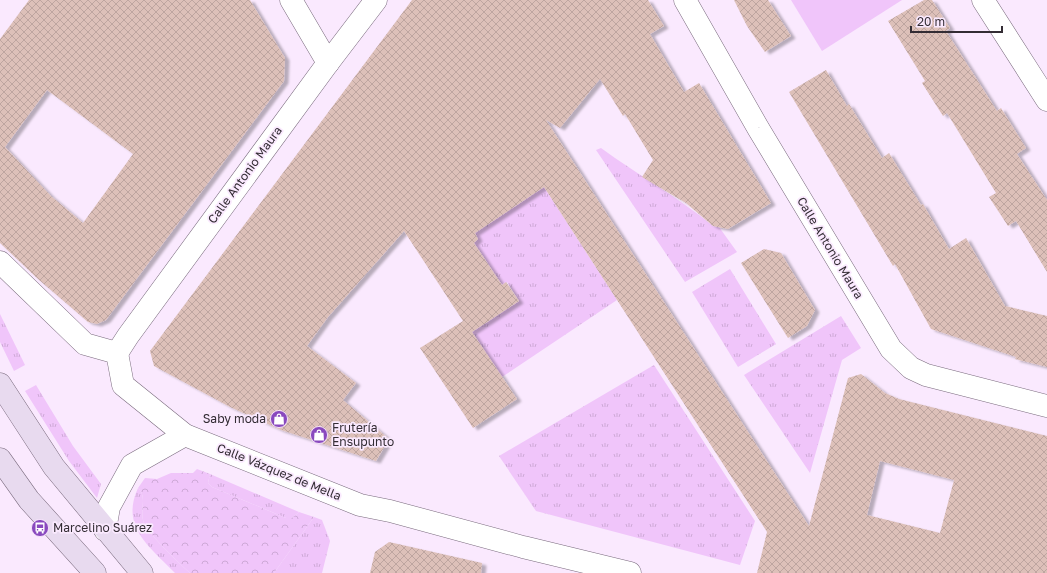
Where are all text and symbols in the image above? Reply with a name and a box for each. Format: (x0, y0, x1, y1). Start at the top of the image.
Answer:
scale bar (911, 8, 1002, 34)
text: 20 m (917, 14, 945, 29)
street label: Calle Antonio Maura (204, 123, 285, 226)
street label: Calle Antonio Maura (794, 194, 867, 301)
shop icon: Saby moda (269, 409, 289, 429)
place label: Saby moda (203, 411, 266, 426)
place label: Frutería Ensupunto (332, 420, 394, 449)
shop icon: Frutería Ensupunto (309, 425, 329, 445)
street label: Calle Vázquez de Mella (215, 440, 343, 503)
bus stop icon: Marcelino Suárez (30, 518, 50, 538)
place label: Marcelino Suárez (53, 520, 152, 535)

